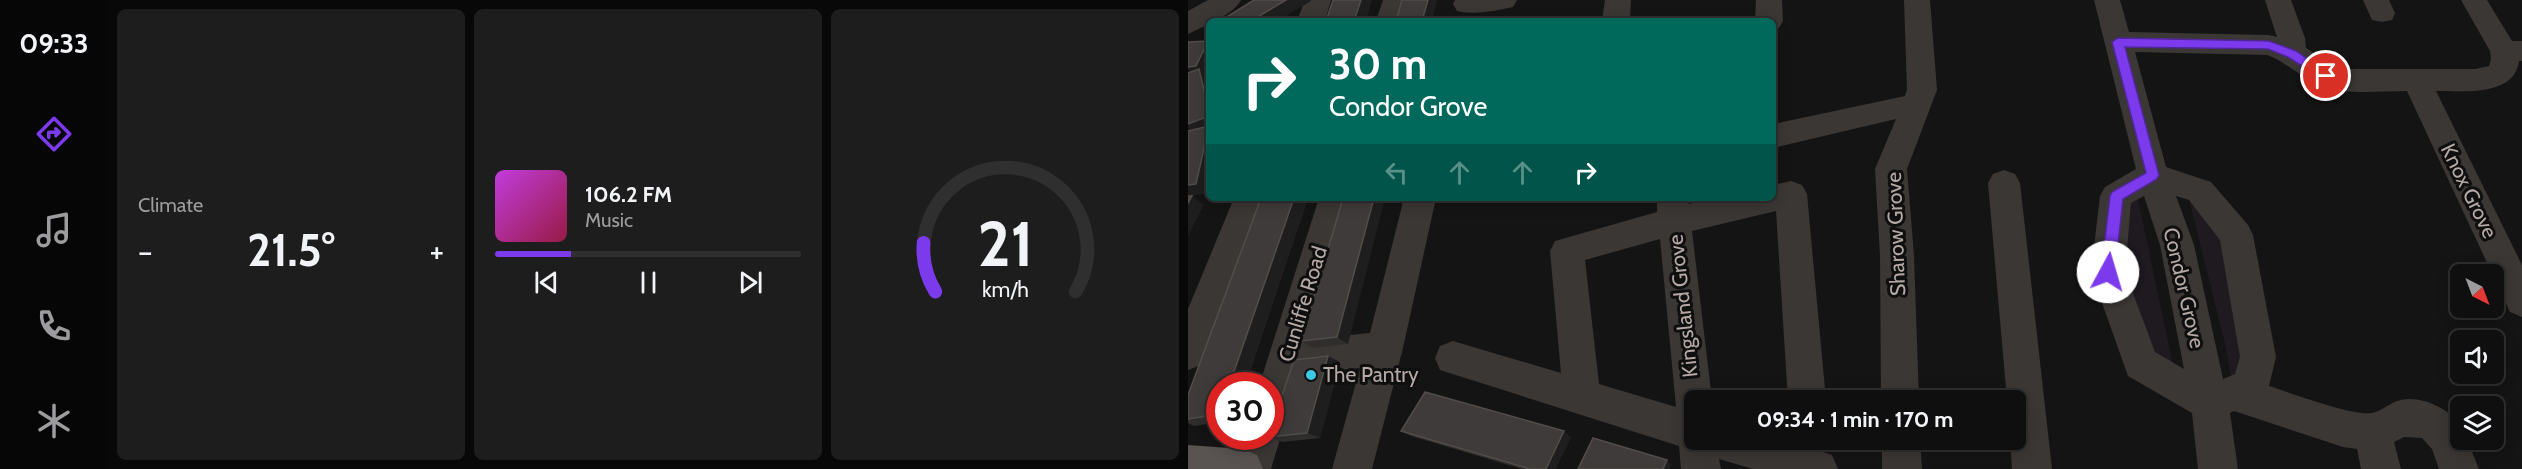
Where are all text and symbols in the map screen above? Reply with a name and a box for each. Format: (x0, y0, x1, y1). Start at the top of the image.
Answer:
text: 09:33 (19, 27, 89, 60)
text: 30 m (1329, 38, 1427, 90)
icon: right (1230, 42, 1308, 120)
pin (2300, 50, 2351, 101)
icon: arrive (2309, 59, 2342, 92)
text: Condor Grove (1329, 90, 1487, 123)
icon: directions (33, 113, 75, 155)
street label: Knox Grove (2436, 139, 2503, 242)
icon: left (1380, 156, 1413, 189)
icon: ahead (1443, 156, 1476, 189)
icon: ahead (1506, 156, 1539, 189)
icon: right (1569, 156, 1602, 189)
street label: Sharow Grove (1881, 171, 1910, 296)
text: 106.2 FM (585, 181, 672, 208)
text: Climate (138, 193, 203, 217)
text: 21 (977, 206, 1033, 282)
text: Music (585, 208, 633, 232)
icon: music (33, 209, 75, 251)
text: 21.5° (247, 223, 335, 277)
street label: Condor Grove (2158, 225, 2211, 351)
text: − (138, 231, 153, 271)
text: + (429, 231, 444, 271)
street label: Kingsland Grove (1663, 233, 1702, 379)
position arrow (2076, 240, 2140, 304)
street label: Cunliffe Road (1273, 243, 1332, 365)
north arrow (2450, 264, 2504, 318)
map controls (2450, 264, 2504, 450)
icon: previous (530, 266, 563, 299)
icon: pause (632, 266, 665, 299)
icon: next (734, 266, 767, 299)
text: km/h (982, 276, 1028, 302)
icon: phone (33, 305, 75, 347)
button: sound (2450, 330, 2504, 384)
place label: The Pantry (1323, 362, 1419, 387)
marker: The Pantry (1304, 368, 1318, 382)
speed limit sign: 30 (1206, 372, 1284, 450)
button: layers (2450, 396, 2504, 450)
icon: climate (33, 400, 75, 442)
text: 09:34 · 1 min · 170 m (1757, 406, 1953, 433)

